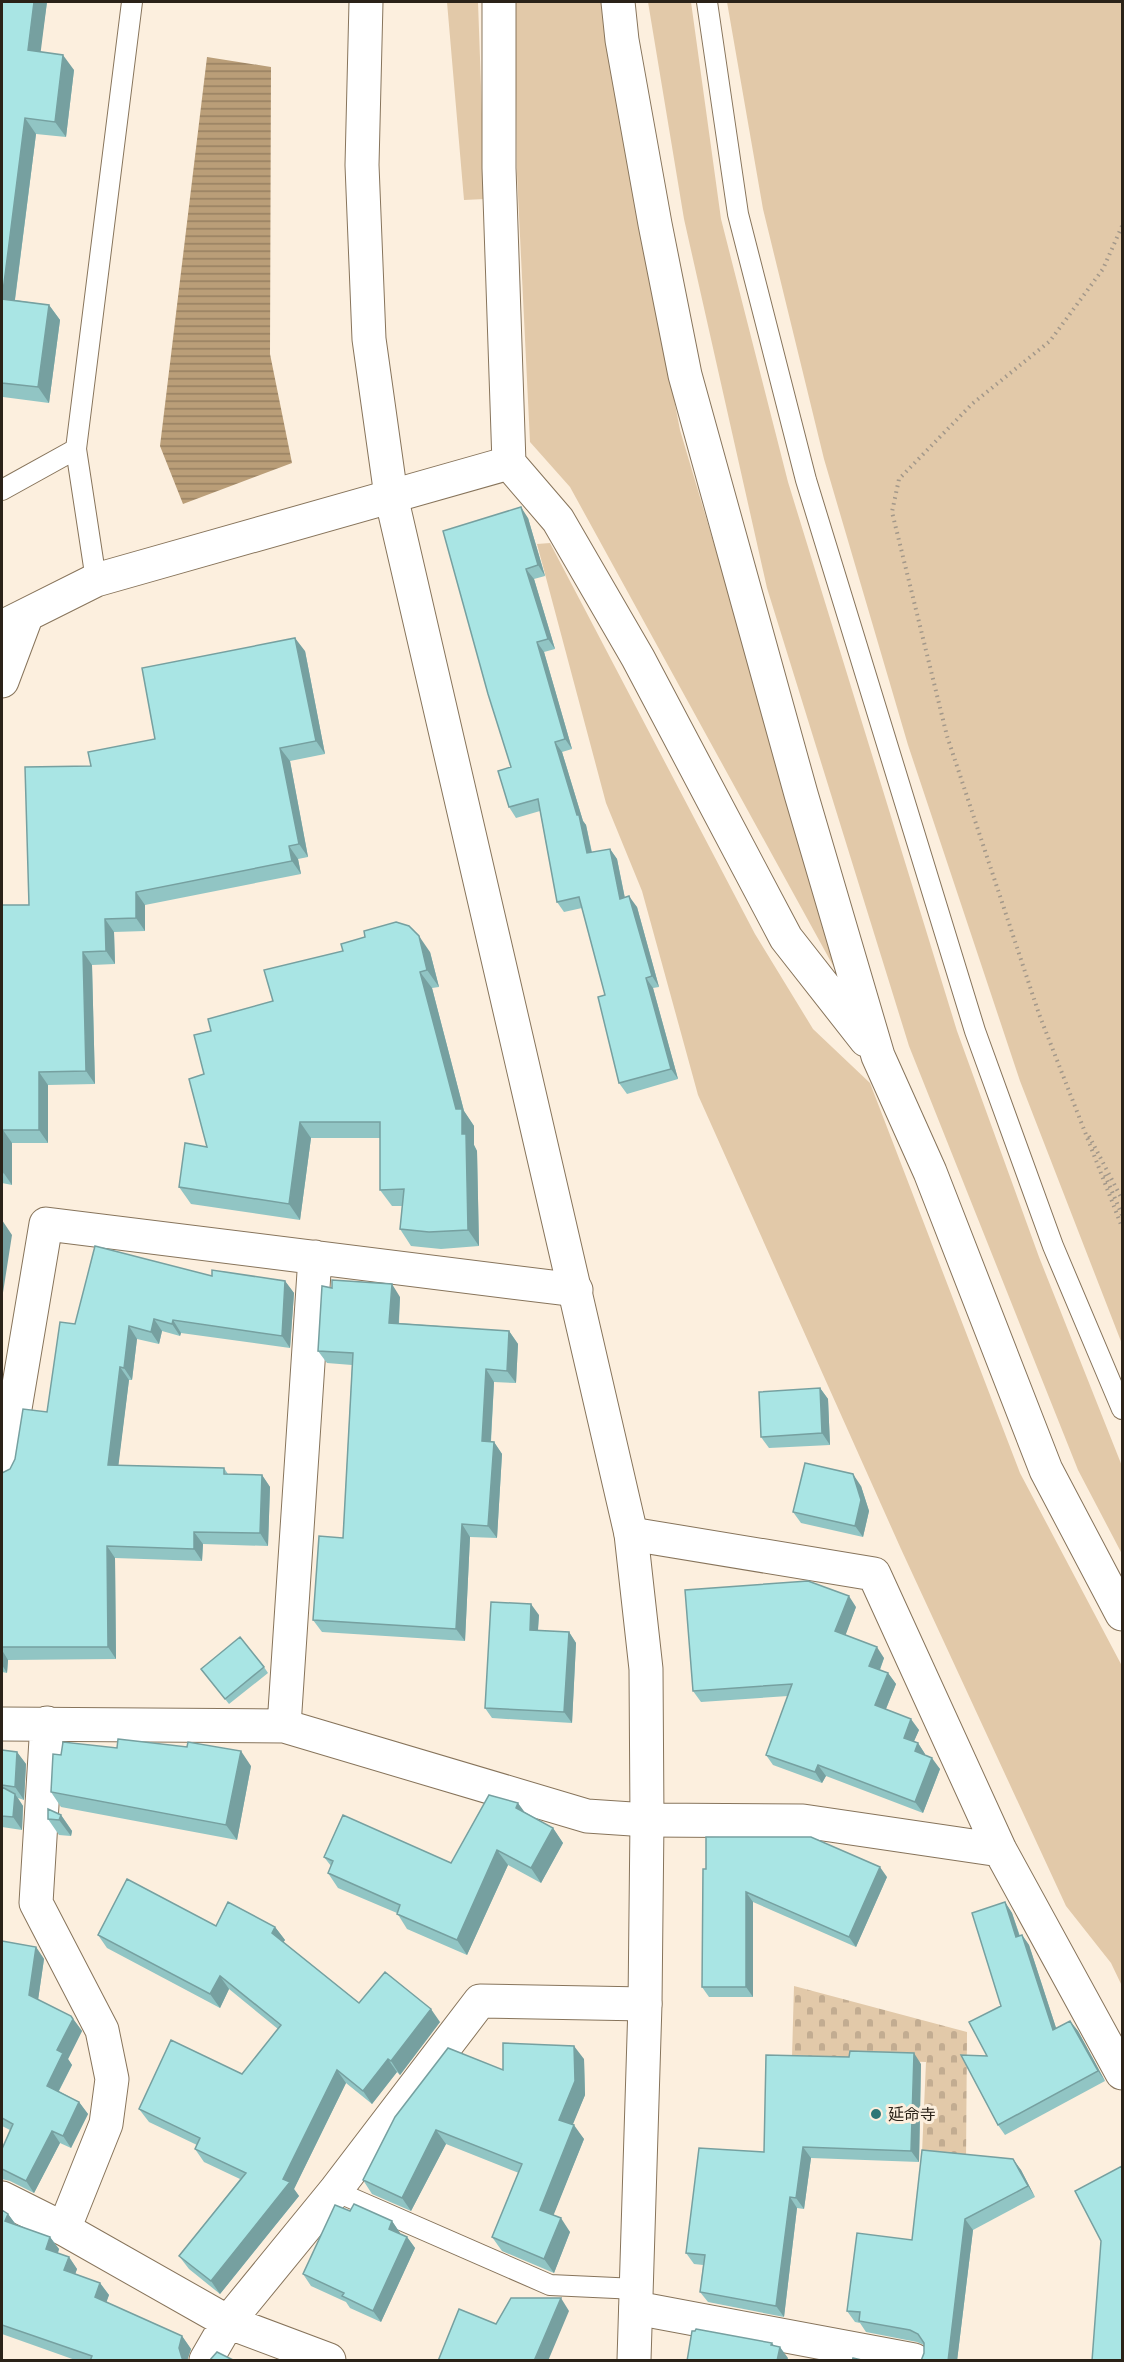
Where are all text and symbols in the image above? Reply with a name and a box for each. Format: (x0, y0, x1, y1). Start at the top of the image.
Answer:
place label: 延命寺 (888, 2105, 936, 2124)
marker: 延命寺 (869, 2107, 883, 2121)

